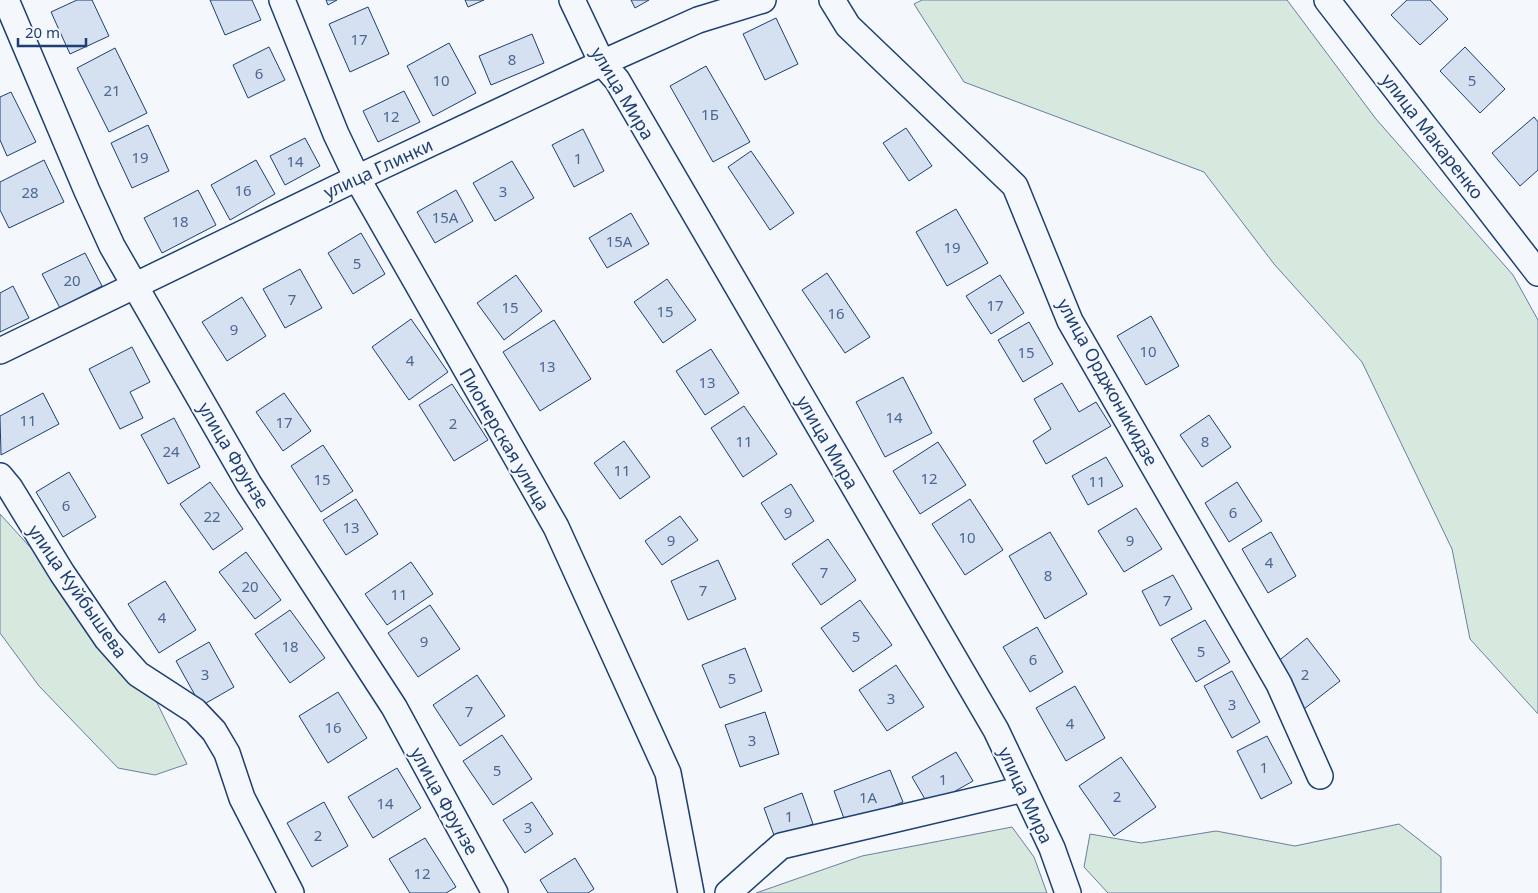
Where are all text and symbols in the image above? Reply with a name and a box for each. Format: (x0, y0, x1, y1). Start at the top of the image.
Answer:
scale bar (18, 15, 85, 47)
text: 20 m (25, 22, 60, 42)
house number: 17 (350, 29, 368, 49)
street label: улица Мира (586, 42, 660, 144)
house number: 8 (508, 49, 516, 69)
house number: 6 (255, 63, 263, 83)
street label: улица Макаренко (1376, 68, 1490, 204)
house number: 10 (432, 70, 450, 90)
house number: 5 (1468, 70, 1476, 90)
house number: 21 (103, 80, 121, 100)
house number: 1Б (701, 104, 719, 124)
house number: 12 (382, 106, 400, 126)
street label: улица Глинки (320, 132, 436, 204)
house number: 19 (131, 147, 149, 167)
house number: 1 (574, 148, 582, 168)
house number: 14 (286, 151, 304, 171)
house number: 16 (234, 180, 252, 200)
house number: 3 (499, 181, 507, 201)
house number: 28 (21, 182, 39, 202)
house number: 15А (432, 207, 459, 227)
house number: 18 (171, 211, 189, 231)
house number: 15А (606, 231, 633, 251)
house number: 19 (943, 237, 961, 257)
house number: 5 (353, 253, 361, 273)
house number: 20 (63, 270, 81, 290)
house number: 7 (288, 289, 296, 309)
street label: улица Орджоникидзе (1052, 294, 1164, 470)
house number: 17 (986, 295, 1004, 315)
house number: 15 (501, 297, 519, 317)
house number: 15 (656, 301, 674, 321)
house number: 16 (827, 303, 845, 323)
house number: 9 (230, 319, 238, 339)
house number: 10 (1139, 341, 1157, 361)
house number: 15 (1017, 342, 1035, 362)
house number: 4 (406, 350, 415, 370)
house number: 13 (538, 356, 556, 376)
street label: Пионерская улица (454, 363, 556, 515)
house number: 13 (698, 372, 716, 392)
street label: улица Мира (792, 391, 864, 493)
street label: улица Фрунзе (193, 397, 275, 513)
house number: 14 (885, 407, 903, 427)
house number: 11 (19, 410, 37, 430)
house number: 17 (275, 412, 293, 432)
house number: 2 (449, 413, 457, 433)
house number: 11 (735, 431, 753, 451)
house number: 8 (1201, 431, 1209, 451)
house number: 24 (162, 441, 180, 461)
house number: 11 (613, 460, 631, 480)
house number: 12 (920, 468, 938, 488)
house number: 15 (313, 469, 331, 489)
house number: 11 (1088, 471, 1106, 491)
house number: 6 (62, 495, 70, 515)
house number: 9 (784, 502, 792, 522)
house number: 6 (1229, 502, 1237, 522)
house number: 22 (203, 506, 221, 526)
house number: 13 (342, 517, 360, 537)
street label: улица Куйбышева (23, 520, 133, 662)
house number: 10 (958, 527, 976, 547)
house number: 9 (667, 530, 675, 550)
house number: 9 (1126, 530, 1134, 550)
house number: 4 (1265, 552, 1274, 572)
house number: 7 (820, 562, 828, 582)
house number: 8 (1044, 565, 1052, 585)
house number: 20 (241, 576, 259, 596)
house number: 7 (699, 580, 707, 600)
house number: 11 (390, 584, 408, 604)
house number: 7 (1163, 590, 1171, 610)
house number: 4 (158, 607, 167, 627)
house number: 5 (852, 626, 860, 646)
house number: 9 (420, 631, 428, 651)
house number: 18 (281, 636, 299, 656)
house number: 5 (1197, 641, 1205, 661)
house number: 6 (1029, 649, 1037, 669)
house number: 3 (201, 664, 209, 684)
house number: 2 (1301, 664, 1309, 684)
house number: 5 (728, 668, 736, 688)
house number: 3 (887, 688, 895, 708)
house number: 3 (1228, 694, 1236, 714)
house number: 7 (465, 701, 473, 721)
house number: 4 (1066, 713, 1075, 733)
house number: 16 (324, 717, 342, 737)
house number: 3 (748, 730, 756, 750)
street label: улица Фрунзе (405, 743, 485, 859)
street label: улица Мира (993, 743, 1059, 847)
house number: 1 (1260, 757, 1268, 777)
house number: 5 (493, 760, 501, 780)
house number: 1 (939, 769, 947, 789)
house number: 2 (1113, 786, 1121, 806)
house number: 1А (859, 787, 878, 807)
house number: 14 (376, 793, 394, 813)
house number: 1 (785, 806, 793, 826)
house number: 3 (524, 817, 532, 837)
house number: 2 (314, 825, 322, 845)
house number: 12 (413, 863, 431, 883)

